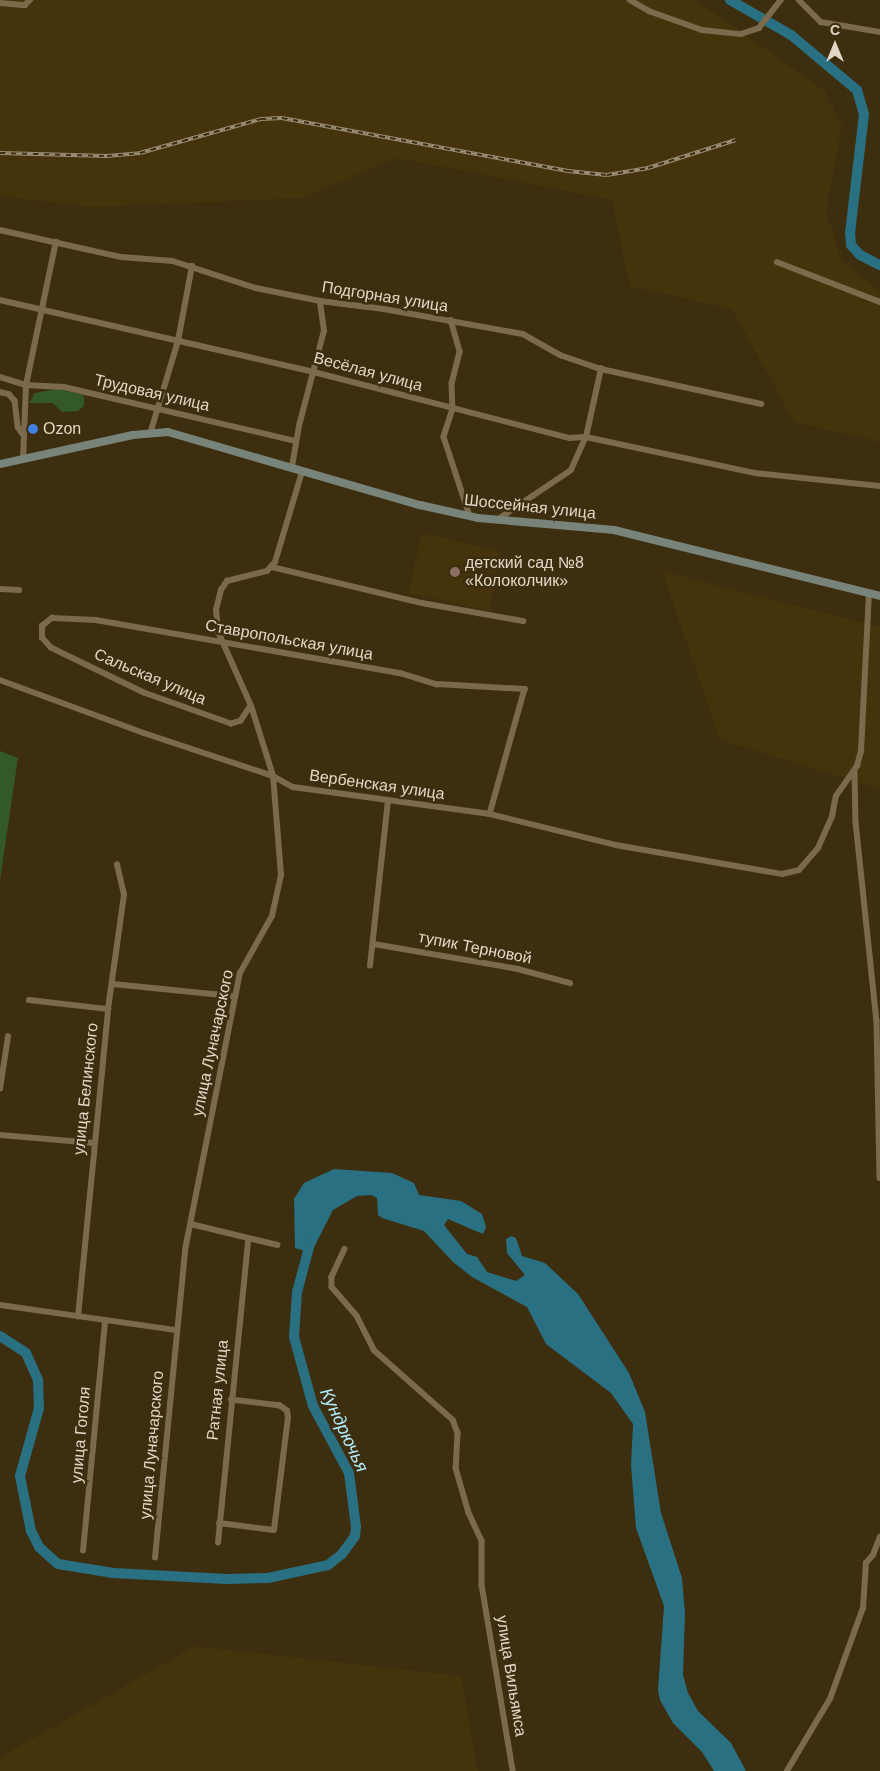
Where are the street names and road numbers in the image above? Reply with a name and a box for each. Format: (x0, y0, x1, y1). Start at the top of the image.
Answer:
street label: Подгорная улица (321, 278, 449, 316)
street label: Весёлая улица (312, 348, 424, 396)
street label: Трудовая улица (93, 370, 211, 416)
street label: Шоссейная улица (463, 491, 597, 523)
street label: Ставропольская улица (204, 616, 374, 664)
street label: Сальская улица (91, 645, 209, 709)
street label: Вербенская улица (308, 766, 446, 804)
street label: тупик Терновой (417, 928, 533, 968)
street label: улица Луначарского (188, 968, 238, 1118)
street label: улица Белинского (70, 1022, 102, 1156)
street label: Ратная улица (203, 1339, 233, 1441)
street label: улица Луначарского (136, 1370, 168, 1520)
street label: улица Гоголя (67, 1386, 95, 1484)
street label: улица Вильямса (492, 1614, 530, 1738)

